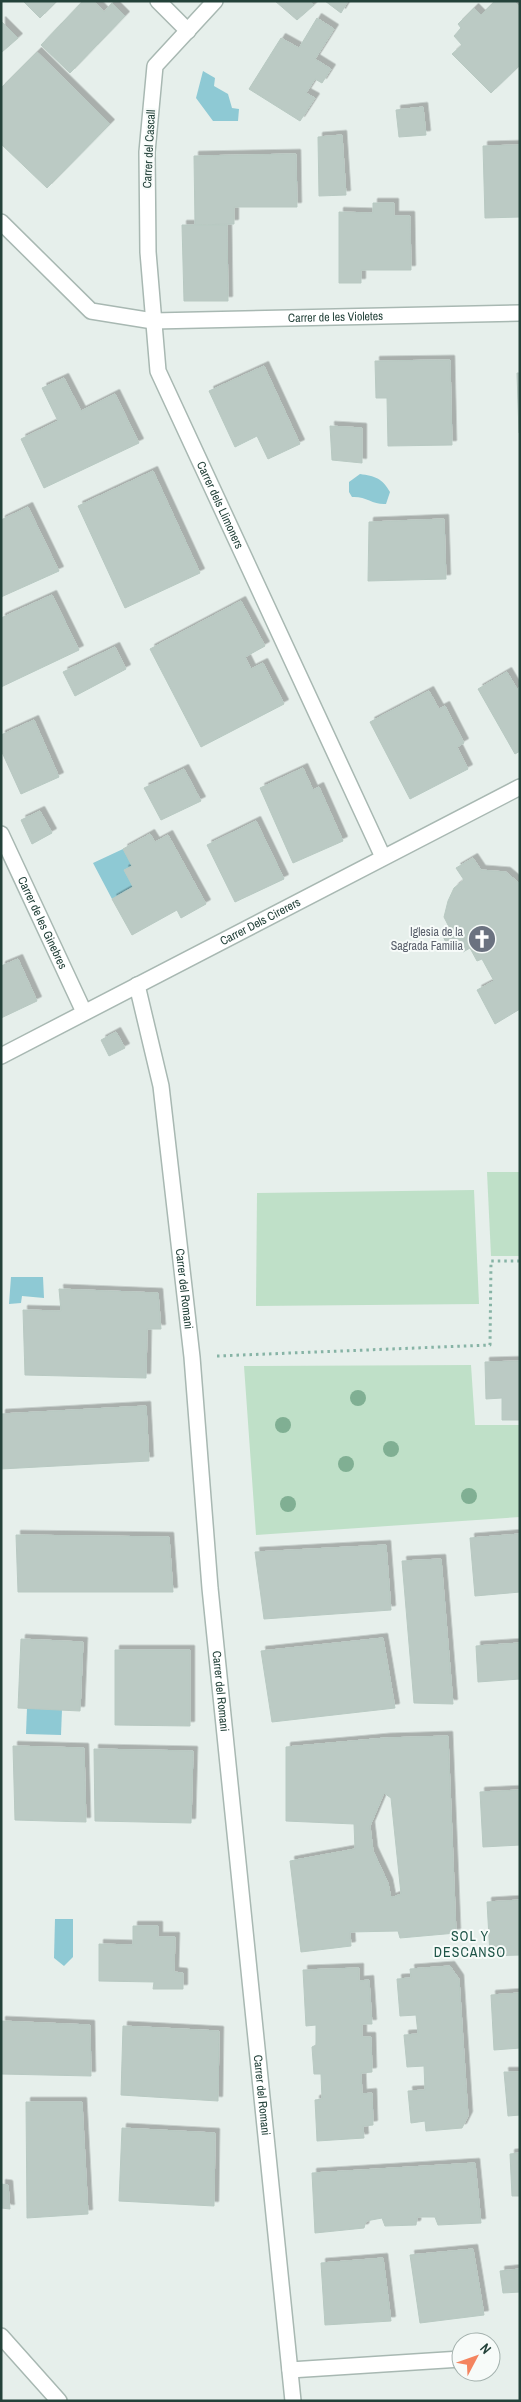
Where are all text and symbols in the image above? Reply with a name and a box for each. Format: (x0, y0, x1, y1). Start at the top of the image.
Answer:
street label: Carrer del Cascall (139, 109, 159, 189)
street label: Carrer de les Violetes (288, 308, 383, 326)
street label: Carrer dels Llimoners (193, 459, 247, 552)
street label: Carrer de les Ginebres (14, 874, 71, 972)
street label: Carrer Dels Cirerers (217, 894, 303, 949)
place label: Iglesia de la Sagrada Familia (391, 924, 464, 954)
church icon: Iglesia de la Sagrada Familia (467, 924, 497, 954)
street label: Carrer del Romani (172, 1248, 197, 1330)
street label: Carrer del Romani (208, 1650, 233, 1732)
district label: SOL Y DESCANSO (434, 1927, 506, 1961)
street label: Carrer del Romani (250, 2054, 274, 2136)
north arrow (451, 2332, 501, 2382)
text: N (476, 2339, 495, 2358)

